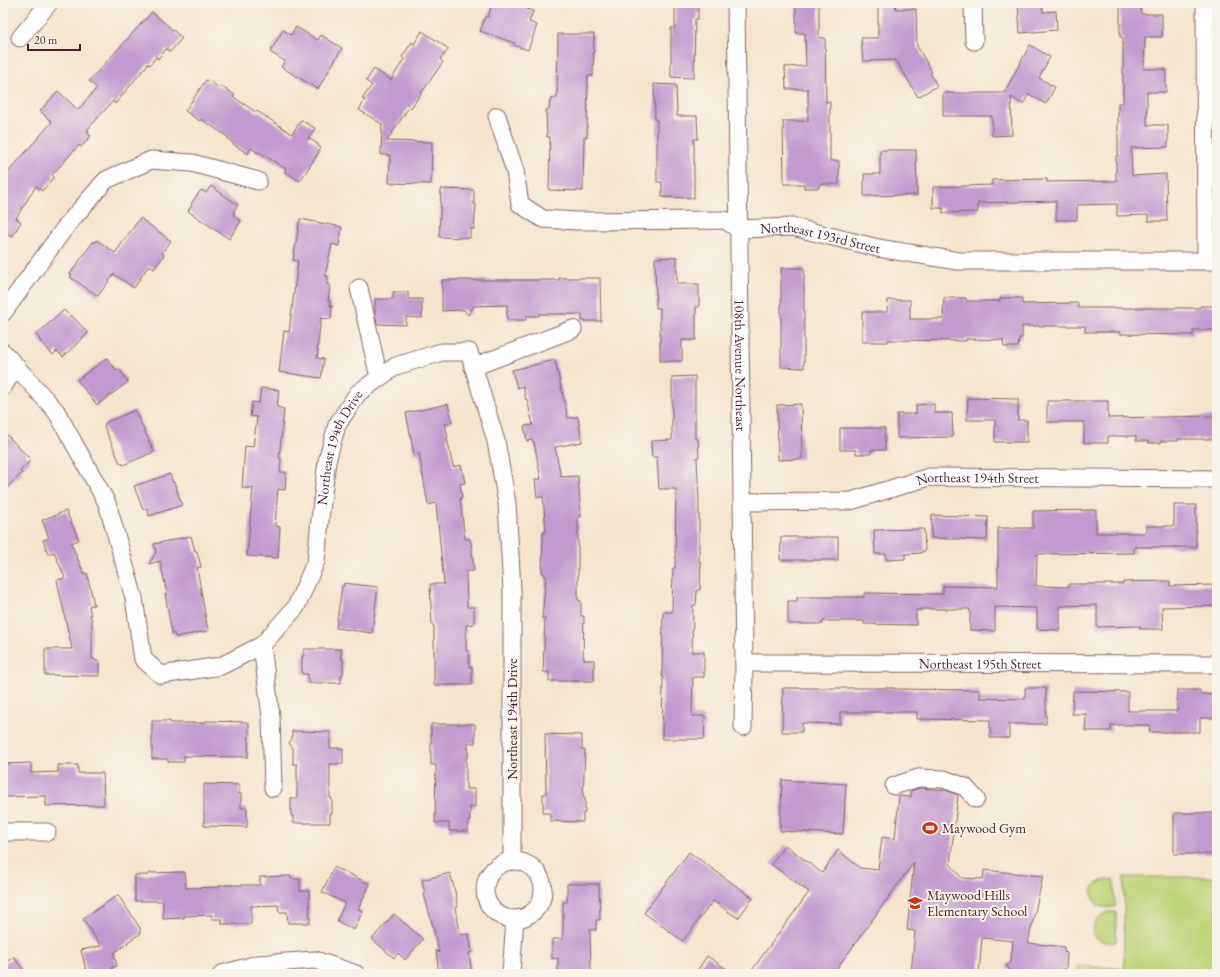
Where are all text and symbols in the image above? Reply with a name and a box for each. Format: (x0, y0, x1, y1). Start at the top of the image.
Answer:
scale bar (28, 26, 80, 52)
text: 20 m (34, 32, 58, 48)
street label: Northeast 193rd Street (760, 218, 882, 257)
street label: 108th Avenue Northeast (731, 299, 750, 432)
street label: Northeast 194th Drive (313, 386, 367, 506)
street label: Northeast 194th Street (914, 468, 1039, 489)
street label: Northeast 195th Street (919, 654, 1042, 673)
street label: Northeast 194th Drive (503, 658, 521, 780)
sports icon: Maywood Gym (921, 819, 939, 837)
place label: Maywood Gym (942, 819, 1026, 837)
place label: Maywood Hills Elementary School (927, 886, 1028, 920)
school or university icon: Maywood Hills Elementary School (906, 894, 924, 912)

